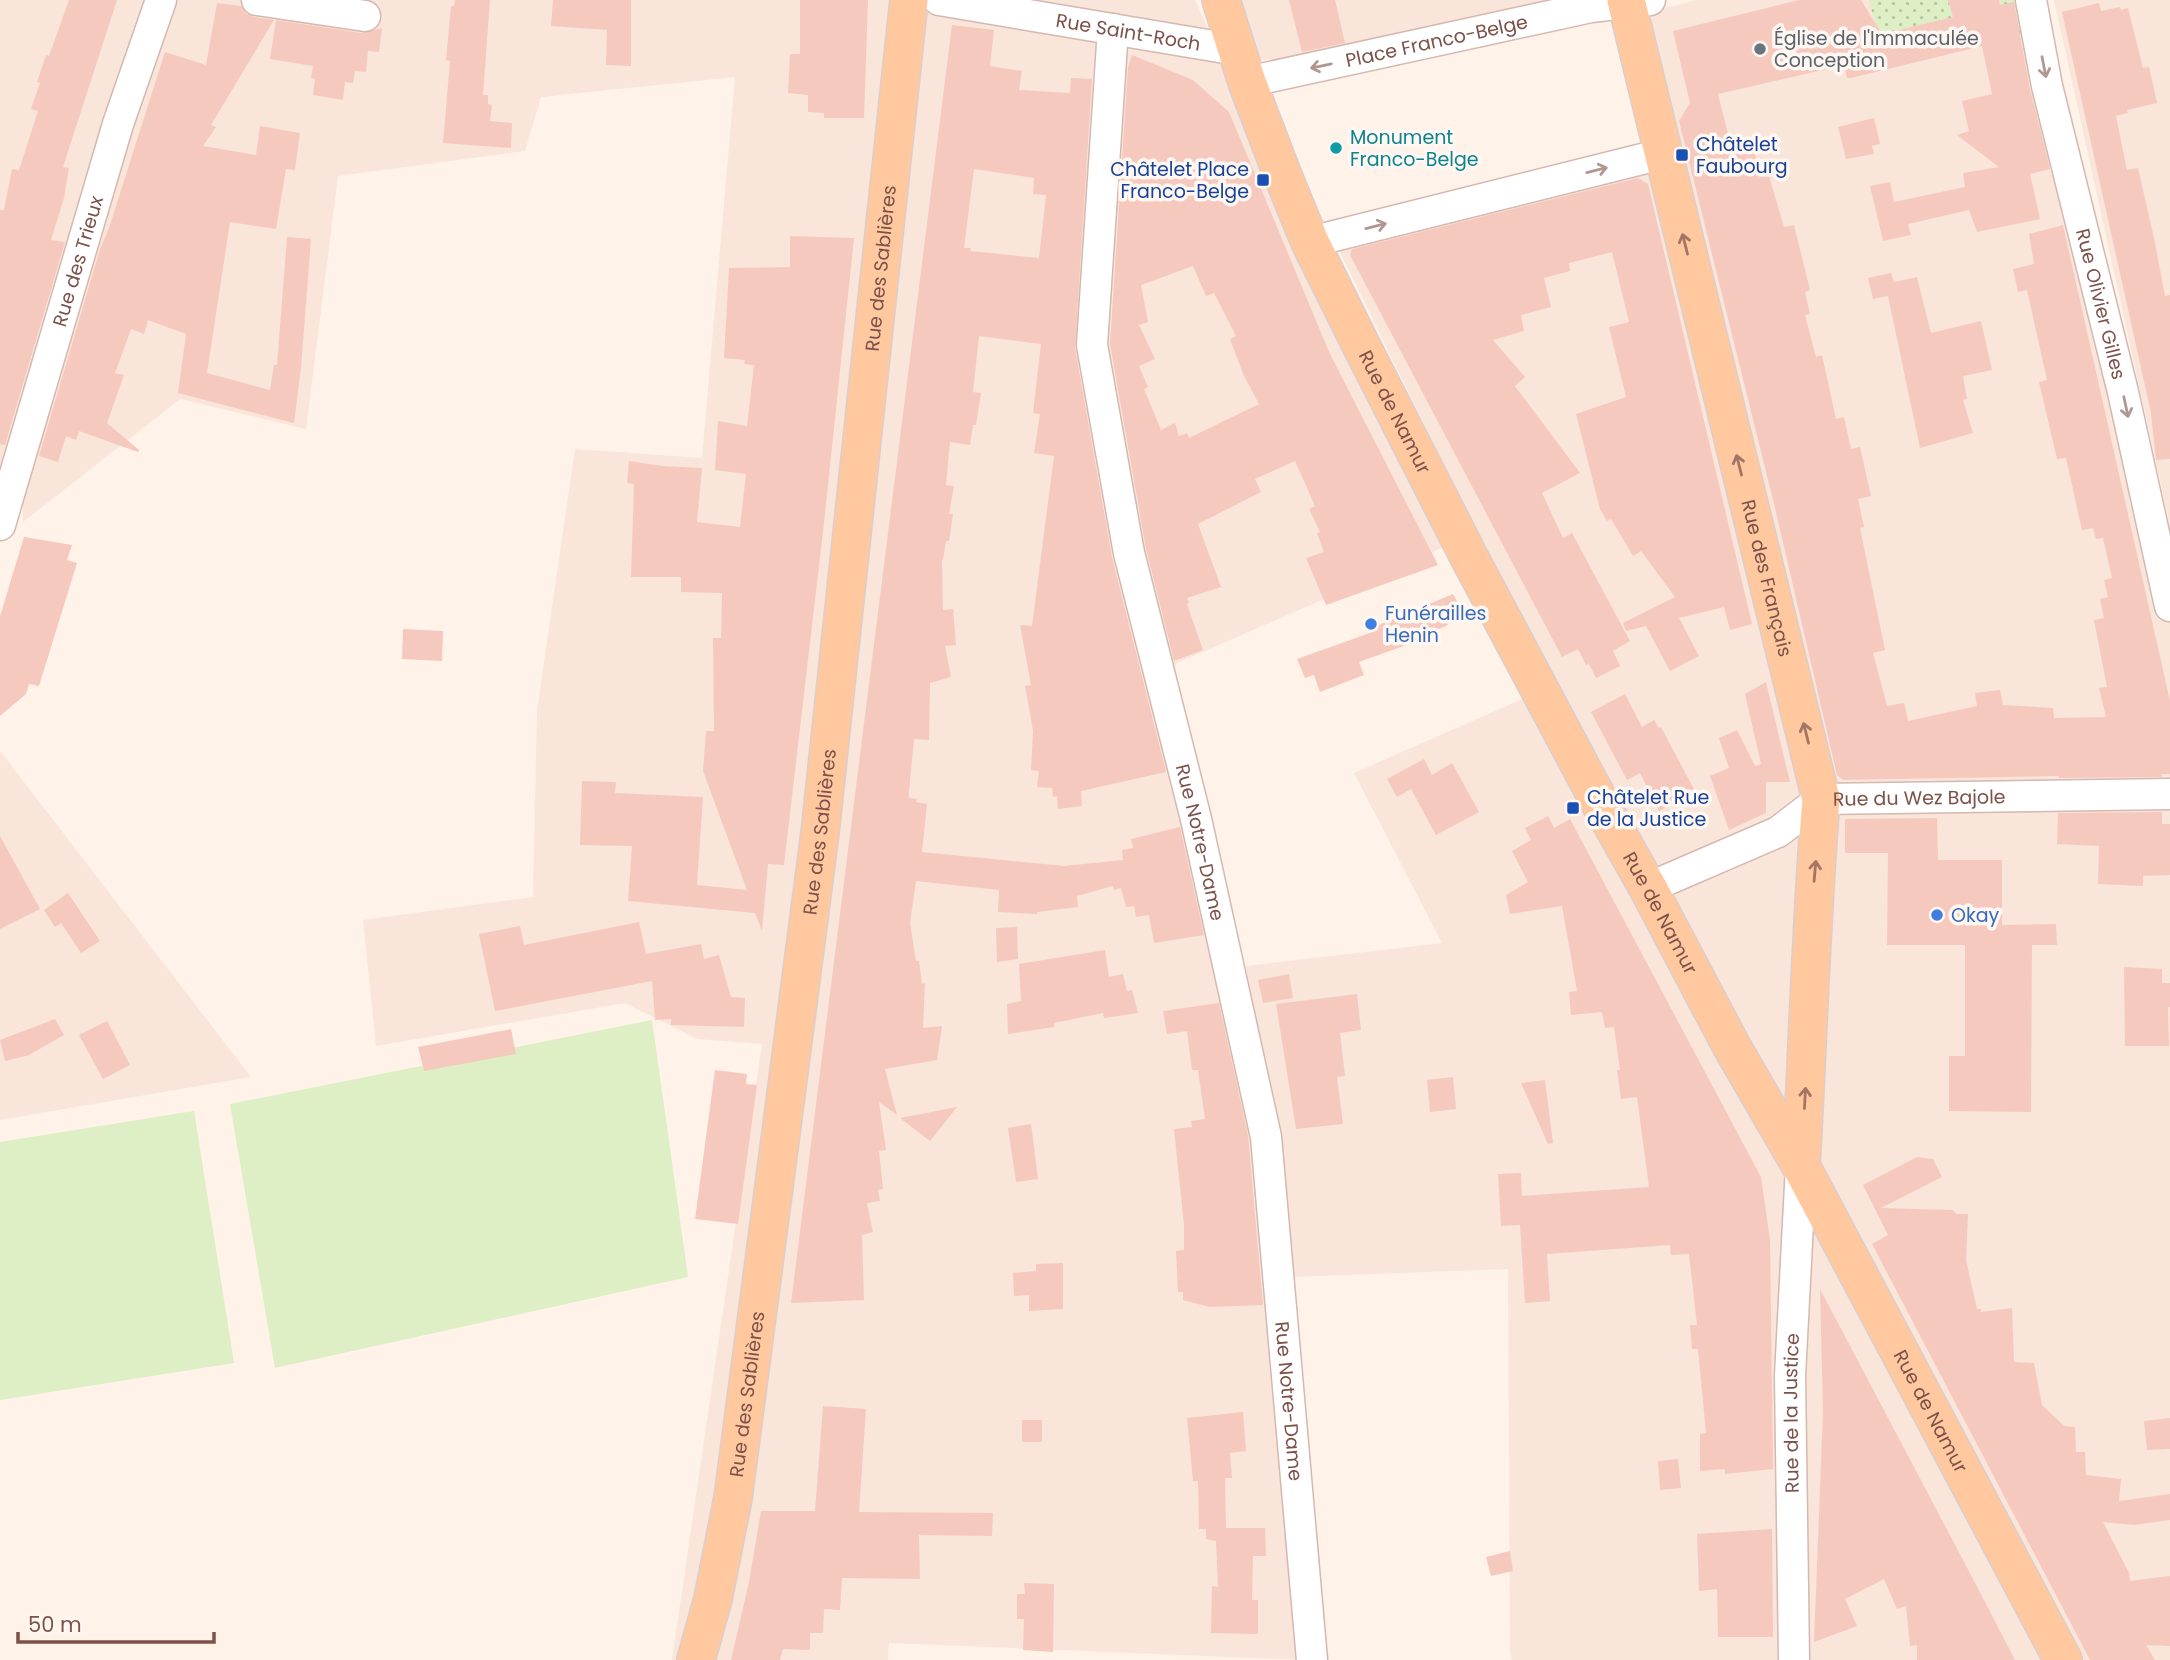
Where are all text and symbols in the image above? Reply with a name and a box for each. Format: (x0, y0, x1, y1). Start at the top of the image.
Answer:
street label: Rue Saint-Roch (1054, 7, 1203, 58)
street label: Place Franco-Belge (1343, 8, 1530, 74)
place label: Église de l'Immaculée Conception (1774, 25, 1979, 74)
marker: Église de l'Immaculée Conception (1752, 41, 1768, 57)
one-way arrow (2037, 55, 2051, 78)
one-way arrow (1310, 59, 1333, 73)
place label: Monument Franco-Belge (1350, 124, 1479, 173)
place label: Châtelet Faubourg (1696, 131, 1788, 180)
marker: Monument Franco-Belge (1328, 140, 1344, 156)
marker: Châtelet Faubourg (1674, 147, 1690, 163)
place label: Châtelet Place Franco-Belge (1110, 156, 1249, 205)
one-way arrow (1585, 163, 1608, 176)
marker: Châtelet Place Franco-Belge (1255, 172, 1271, 188)
street label: Rue des Sablières (859, 184, 903, 353)
street label: Rue des Trieux (46, 193, 110, 330)
one-way arrow (1364, 219, 1387, 232)
street label: Rue Olivier Gilles (2069, 226, 2132, 382)
one-way arrow (1678, 233, 1691, 256)
street label: Rue de Namur (1352, 346, 1437, 479)
one-way arrow (2119, 395, 2133, 418)
one-way arrow (1732, 454, 1745, 476)
street label: Rue des Français (1734, 497, 1799, 660)
place label: Funérailles Henin (1385, 600, 1486, 649)
marker: Funérailles Henin (1363, 616, 1379, 632)
one-way arrow (1799, 722, 1812, 745)
street label: Rue des Sablières (796, 748, 843, 917)
street label: Rue Notre-Dame (1169, 761, 1231, 923)
street label: Rue du Wez Bajole (1833, 783, 2006, 813)
place label: Châtelet Rue de la Justice (1587, 784, 1709, 833)
marker: Châtelet Rue de la Justice (1565, 800, 1581, 816)
street label: Rue de Namur (1616, 847, 1704, 979)
one-way arrow (1809, 860, 1822, 883)
place label: Okay (1951, 902, 2000, 929)
marker: Okay (1929, 907, 1945, 923)
one-way arrow (1798, 1087, 1811, 1110)
street label: Rue des Sablières (723, 1310, 771, 1479)
street label: Rue Notre-Dame (1268, 1320, 1309, 1482)
street label: Rue de la Justice (1777, 1332, 1806, 1493)
street label: Rue de Namur (1887, 1345, 1974, 1477)
scale bar (18, 1600, 214, 1644)
text: 50 m (28, 1610, 82, 1639)

